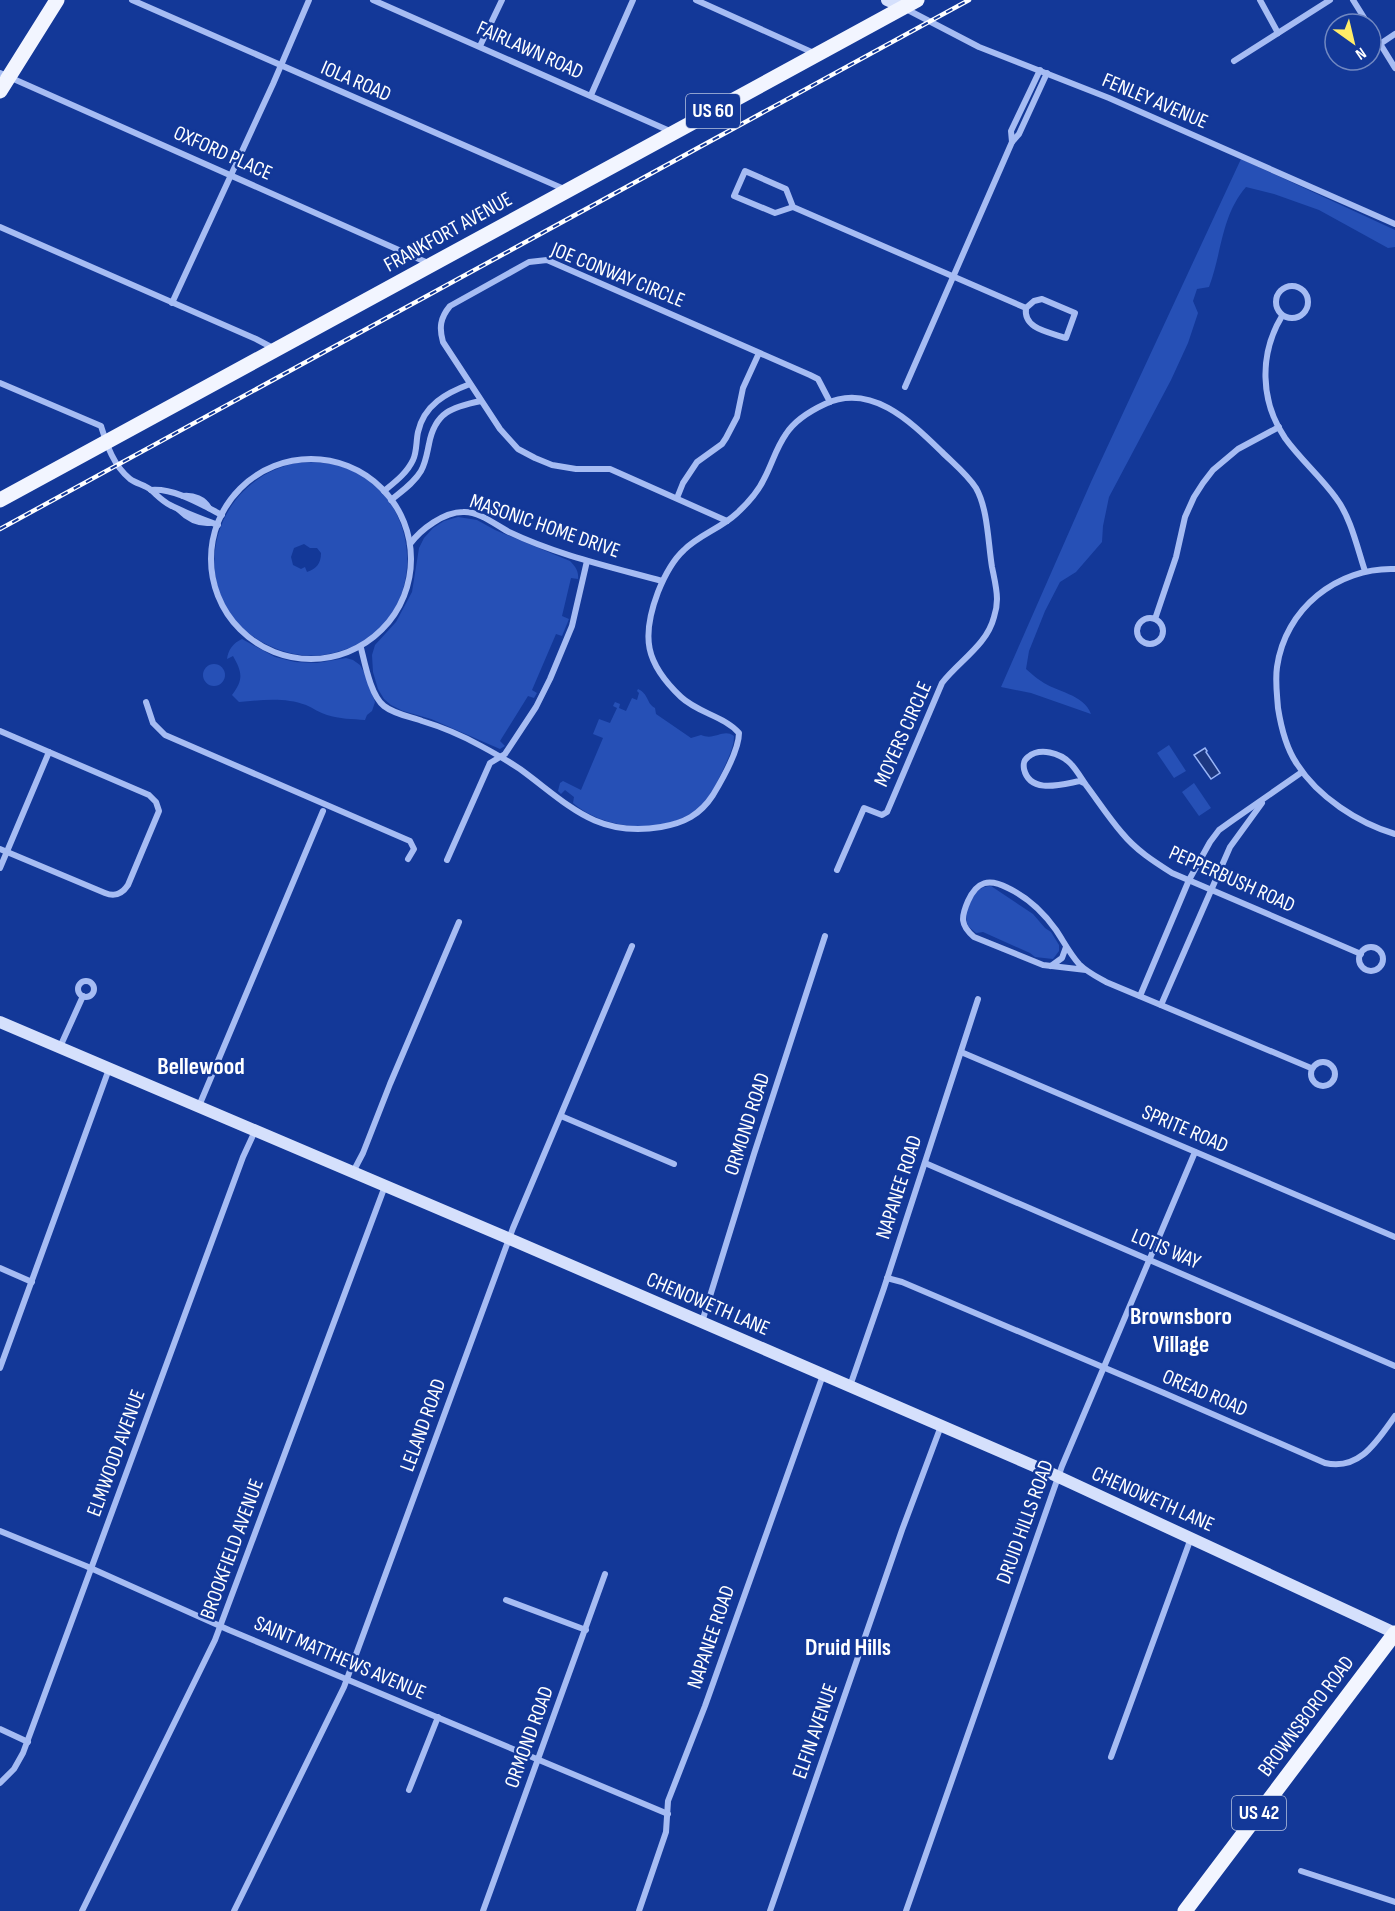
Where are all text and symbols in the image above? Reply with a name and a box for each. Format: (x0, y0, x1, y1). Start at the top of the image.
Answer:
north arrow (1323, 12, 1383, 72)
street label: FAIRLAWN ROAD (473, 15, 587, 85)
text: N (1352, 43, 1369, 63)
street label: IOLA ROAD (317, 55, 395, 107)
street label: FENLEY AVENUE (1098, 68, 1212, 134)
road number: US 60 (686, 94, 740, 128)
street label: OXFORD PLACE (170, 120, 276, 186)
street label: FRANKFORT AVENUE (380, 186, 516, 278)
street label: JOE CONWAY CIRCLE (547, 236, 688, 313)
street label: MASONIC HOME DRIVE (467, 489, 623, 563)
street label: MOYERS CIRCLE (869, 678, 937, 790)
street label: PEPPERBUSH ROAD (1165, 840, 1299, 918)
district label: Bellewood (157, 1052, 245, 1081)
street label: ORMOND ROAD (719, 1070, 775, 1178)
street label: SPRITE ROAD (1138, 1100, 1232, 1158)
street label: NAPANEE ROAD (870, 1132, 928, 1242)
street label: LOTIS WAY (1128, 1223, 1204, 1275)
street label: CHENOWETH LANE (643, 1267, 773, 1341)
district label: Brownsboro Village (1130, 1302, 1232, 1359)
street label: OREAD ROAD (1159, 1364, 1251, 1422)
street label: LELAND ROAD (395, 1375, 451, 1475)
street label: ELMWOOD AVENUE (81, 1386, 151, 1520)
street label: DRUID HILLS ROAD (991, 1457, 1059, 1587)
street label: CHENOWETH LANE (1088, 1461, 1218, 1537)
street label: BROOKFIELD AVENUE (195, 1475, 269, 1623)
street label: NAPANEE ROAD (682, 1582, 740, 1692)
street label: SAINT MATTHEWS AVENUE (250, 1611, 430, 1705)
district label: Druid Hills (805, 1633, 891, 1662)
street label: BROWNSBORO ROAD (1253, 1651, 1359, 1781)
street label: ELFIN AVENUE (787, 1680, 843, 1782)
street label: ORMOND ROAD (499, 1683, 559, 1791)
road number: US 42 (1232, 1796, 1286, 1830)

